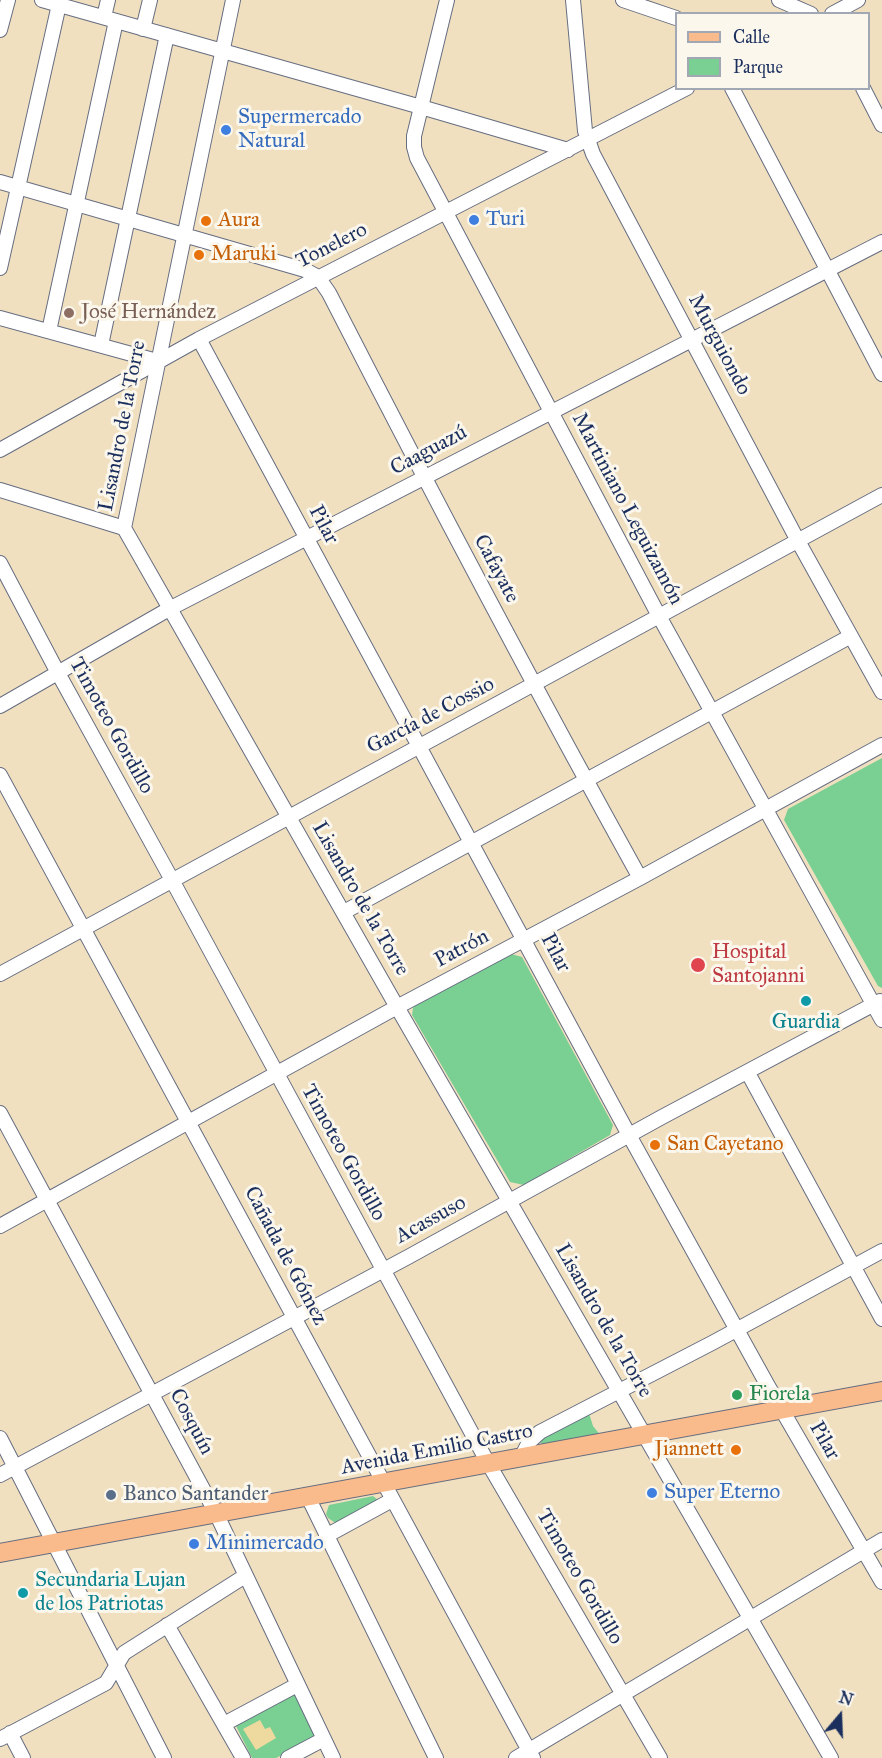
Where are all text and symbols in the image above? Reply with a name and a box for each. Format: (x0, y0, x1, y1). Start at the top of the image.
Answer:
legend (675, 12, 870, 90)
text: Calle (733, 26, 770, 48)
text: Parque (733, 56, 783, 78)
place label: Supermercado Natural (238, 105, 362, 155)
marker: Supermercado Natural (219, 123, 233, 137)
place label: Turi (486, 207, 525, 233)
place label: Aura (218, 208, 260, 234)
marker: Turi (467, 213, 481, 227)
marker: Aura (199, 214, 213, 228)
street label: Tonelero (292, 217, 372, 275)
place label: Maruki (211, 242, 276, 268)
marker: Maruki (192, 248, 206, 262)
street label: Murguiondo (682, 290, 756, 400)
place label: José Hernández (81, 300, 216, 326)
marker: José Hernández (62, 306, 76, 320)
street label: Lisandro de la Torre (94, 339, 152, 513)
street label: Martiniano Leguizamón (566, 409, 688, 609)
street label: Caaguazú (386, 420, 472, 482)
street label: Pilar (302, 501, 344, 549)
street label: Cafayate (468, 531, 524, 607)
street label: Timoteo Gordillo (63, 653, 159, 799)
street label: García de Cossio (363, 672, 499, 760)
street label: Lisandro de la Torre (306, 818, 414, 980)
street label: Patrón (431, 924, 493, 974)
street label: Pilar (534, 929, 576, 977)
place label: Hospital Santojanni (712, 940, 805, 990)
marker: Hospital Santojanni (689, 956, 707, 974)
marker: Guardia (799, 994, 813, 1008)
place label: Guardia (772, 1010, 840, 1036)
street label: Timoteo Gordillo (295, 1080, 391, 1226)
place label: San Cayetano (667, 1132, 784, 1158)
marker: San Cayetano (648, 1138, 662, 1152)
street label: Cañada de Gómez (238, 1182, 332, 1330)
street label: Acassuso (391, 1190, 471, 1250)
street label: Lisandro de la Torre (549, 1240, 657, 1402)
place label: Fiorela (749, 1382, 810, 1408)
street label: Cosquín (163, 1385, 219, 1459)
marker: Fiorela (730, 1388, 744, 1402)
street label: Pilar (803, 1417, 845, 1465)
street label: Avenida Emilio Castro (339, 1419, 535, 1481)
place label: Jiannett (655, 1437, 724, 1463)
marker: Jiannett (729, 1443, 743, 1457)
place label: Super Eterno (664, 1480, 780, 1506)
place label: Banco Santander (123, 1482, 268, 1508)
marker: Super Eterno (645, 1486, 659, 1500)
marker: Banco Santander (104, 1488, 118, 1502)
street label: Timoteo Gordillo (530, 1505, 628, 1649)
place label: Minimercado (206, 1531, 324, 1557)
marker: Minimercado (187, 1537, 201, 1551)
place label: Secundaria Lujan de los Patriotas (35, 1568, 186, 1618)
marker: Secundaria Lujan de los Patriotas (16, 1586, 30, 1600)
north arrow (810, 1686, 870, 1746)
text: N (837, 1687, 856, 1710)

